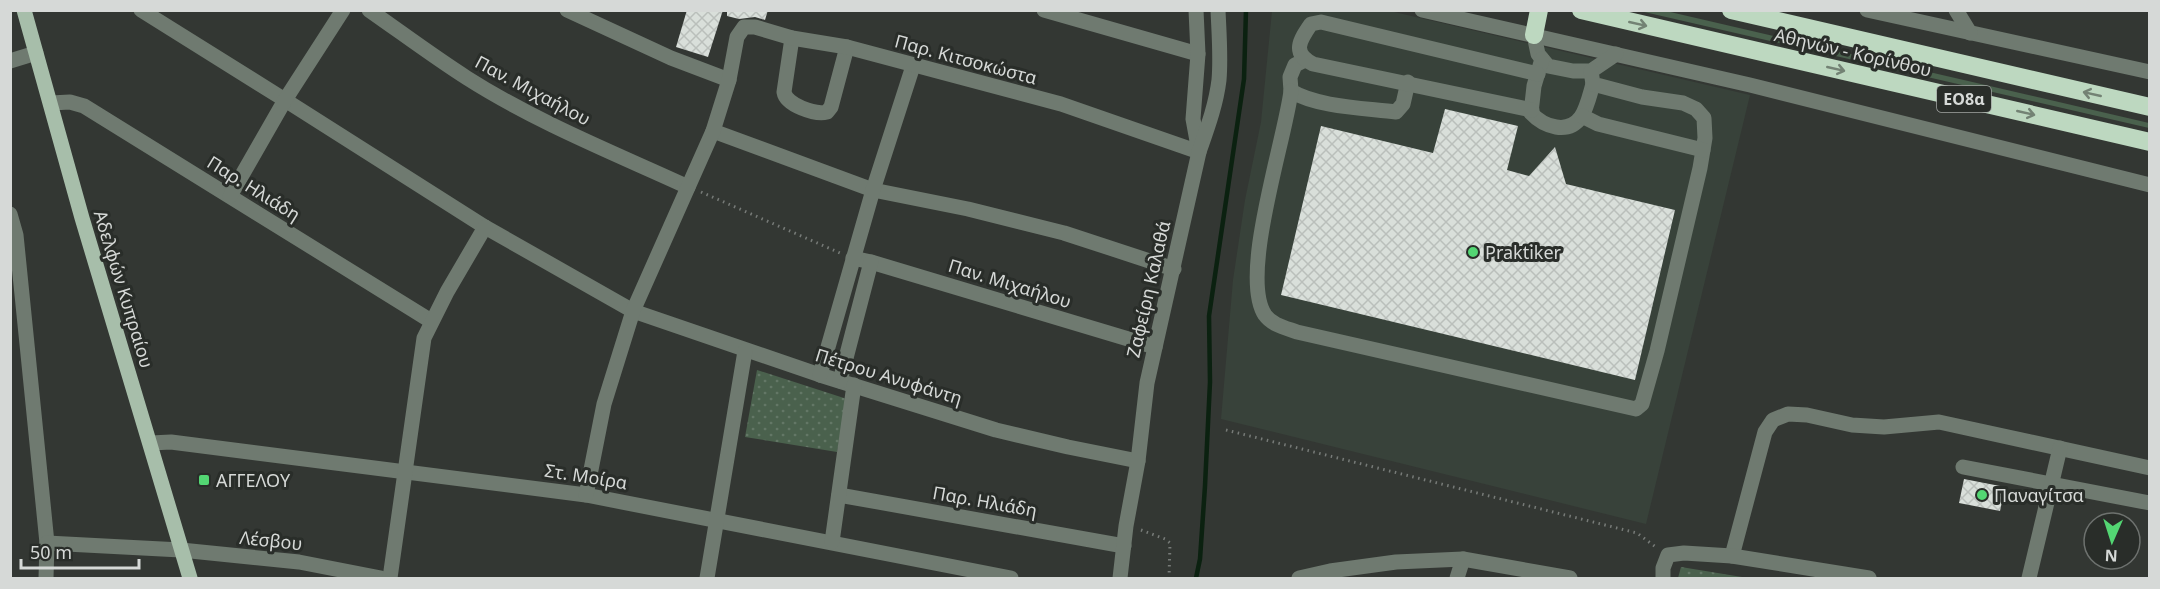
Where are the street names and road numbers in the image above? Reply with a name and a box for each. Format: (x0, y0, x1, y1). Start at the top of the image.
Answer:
street label: Αθηνών - Κορίνθου (1772, 22, 1934, 82)
street label: Παρ. Κιτσοκώστα (892, 28, 1040, 90)
street label: Παν. Μιχαήλου (471, 49, 595, 131)
road number: ΕΟ8α (1937, 86, 1991, 112)
street label: Παρ. Ηλιάδη (203, 150, 305, 226)
street label: Αδελφών Κυπραίου (89, 207, 159, 371)
street label: Ζαφείρη Καλαθά (1121, 218, 1175, 360)
street label: Παν. Μιχαήλου (946, 253, 1074, 313)
street label: Πέτρου Ανυφάντη (813, 342, 965, 410)
street label: Στ. Μοίρα (543, 458, 629, 494)
street label: Παρ. Ηλιάδη (931, 480, 1039, 522)
street label: Λέσβου (238, 525, 304, 555)

